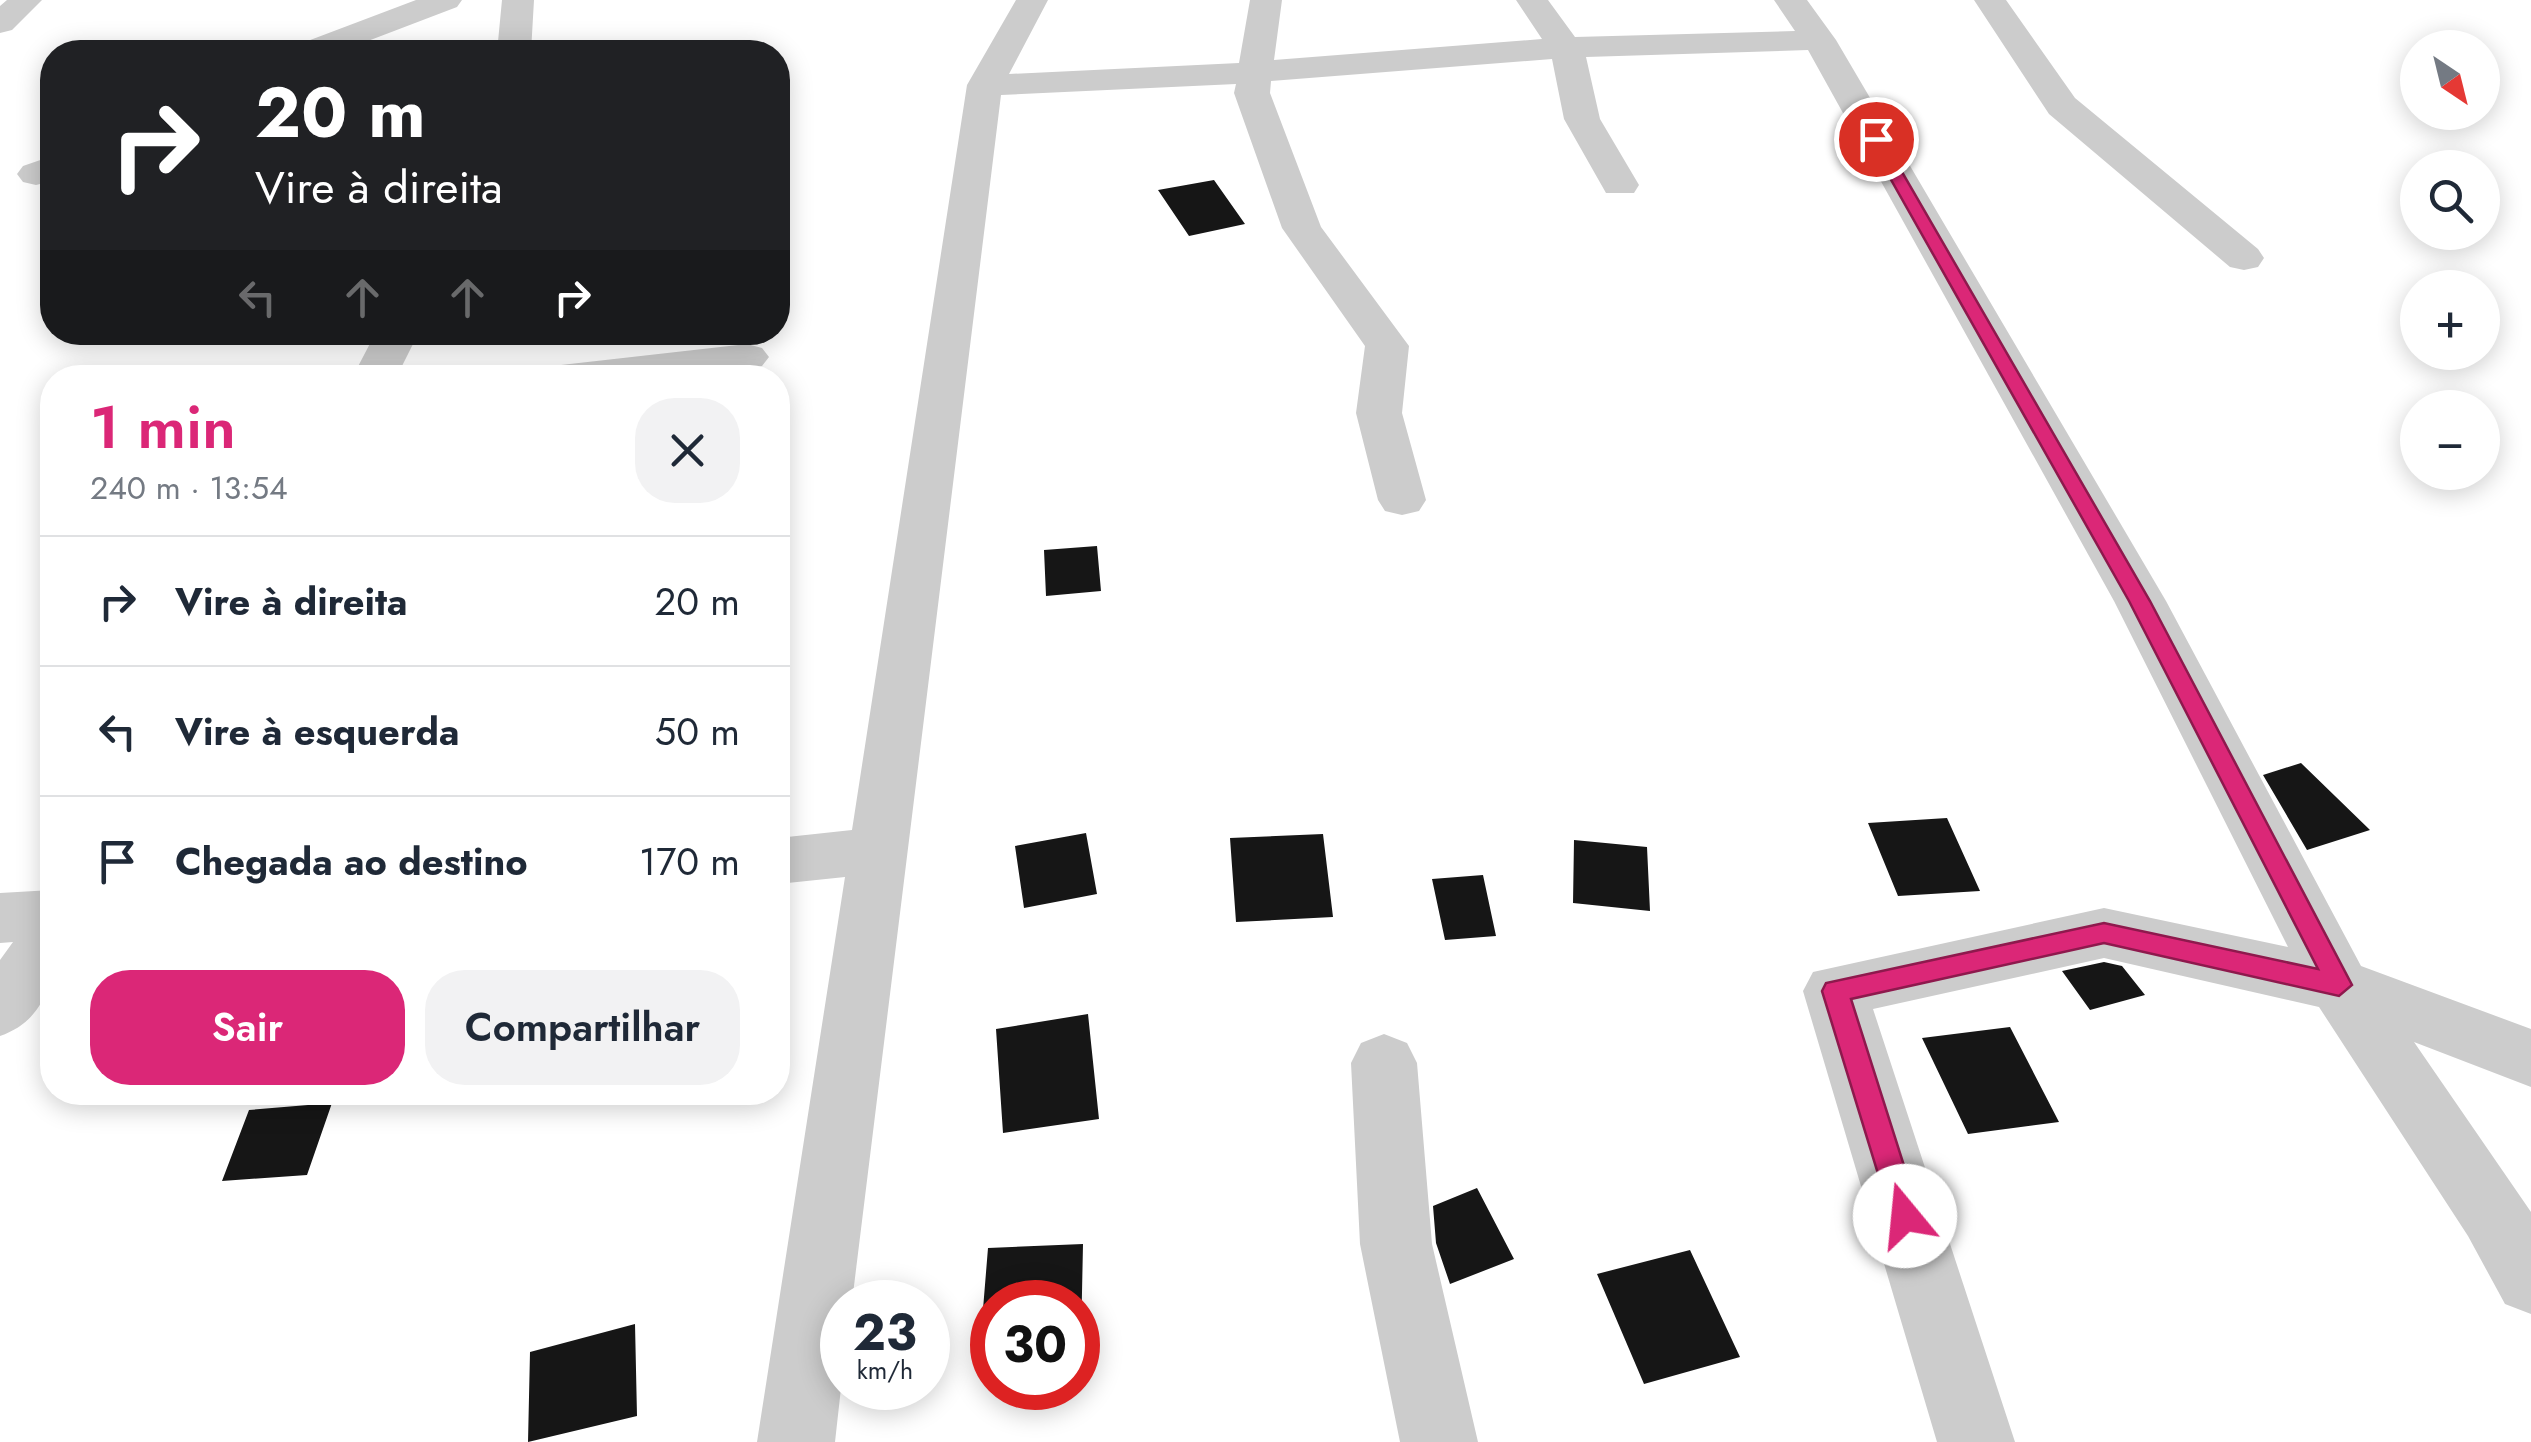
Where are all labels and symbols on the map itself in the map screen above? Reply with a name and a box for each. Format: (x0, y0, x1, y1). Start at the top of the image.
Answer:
north arrow (2400, 30, 2500, 130)
pin (1834, 97, 1919, 182)
position arrow (1853, 1164, 1957, 1268)
speed limit sign: 30 (970, 1280, 1100, 1410)

